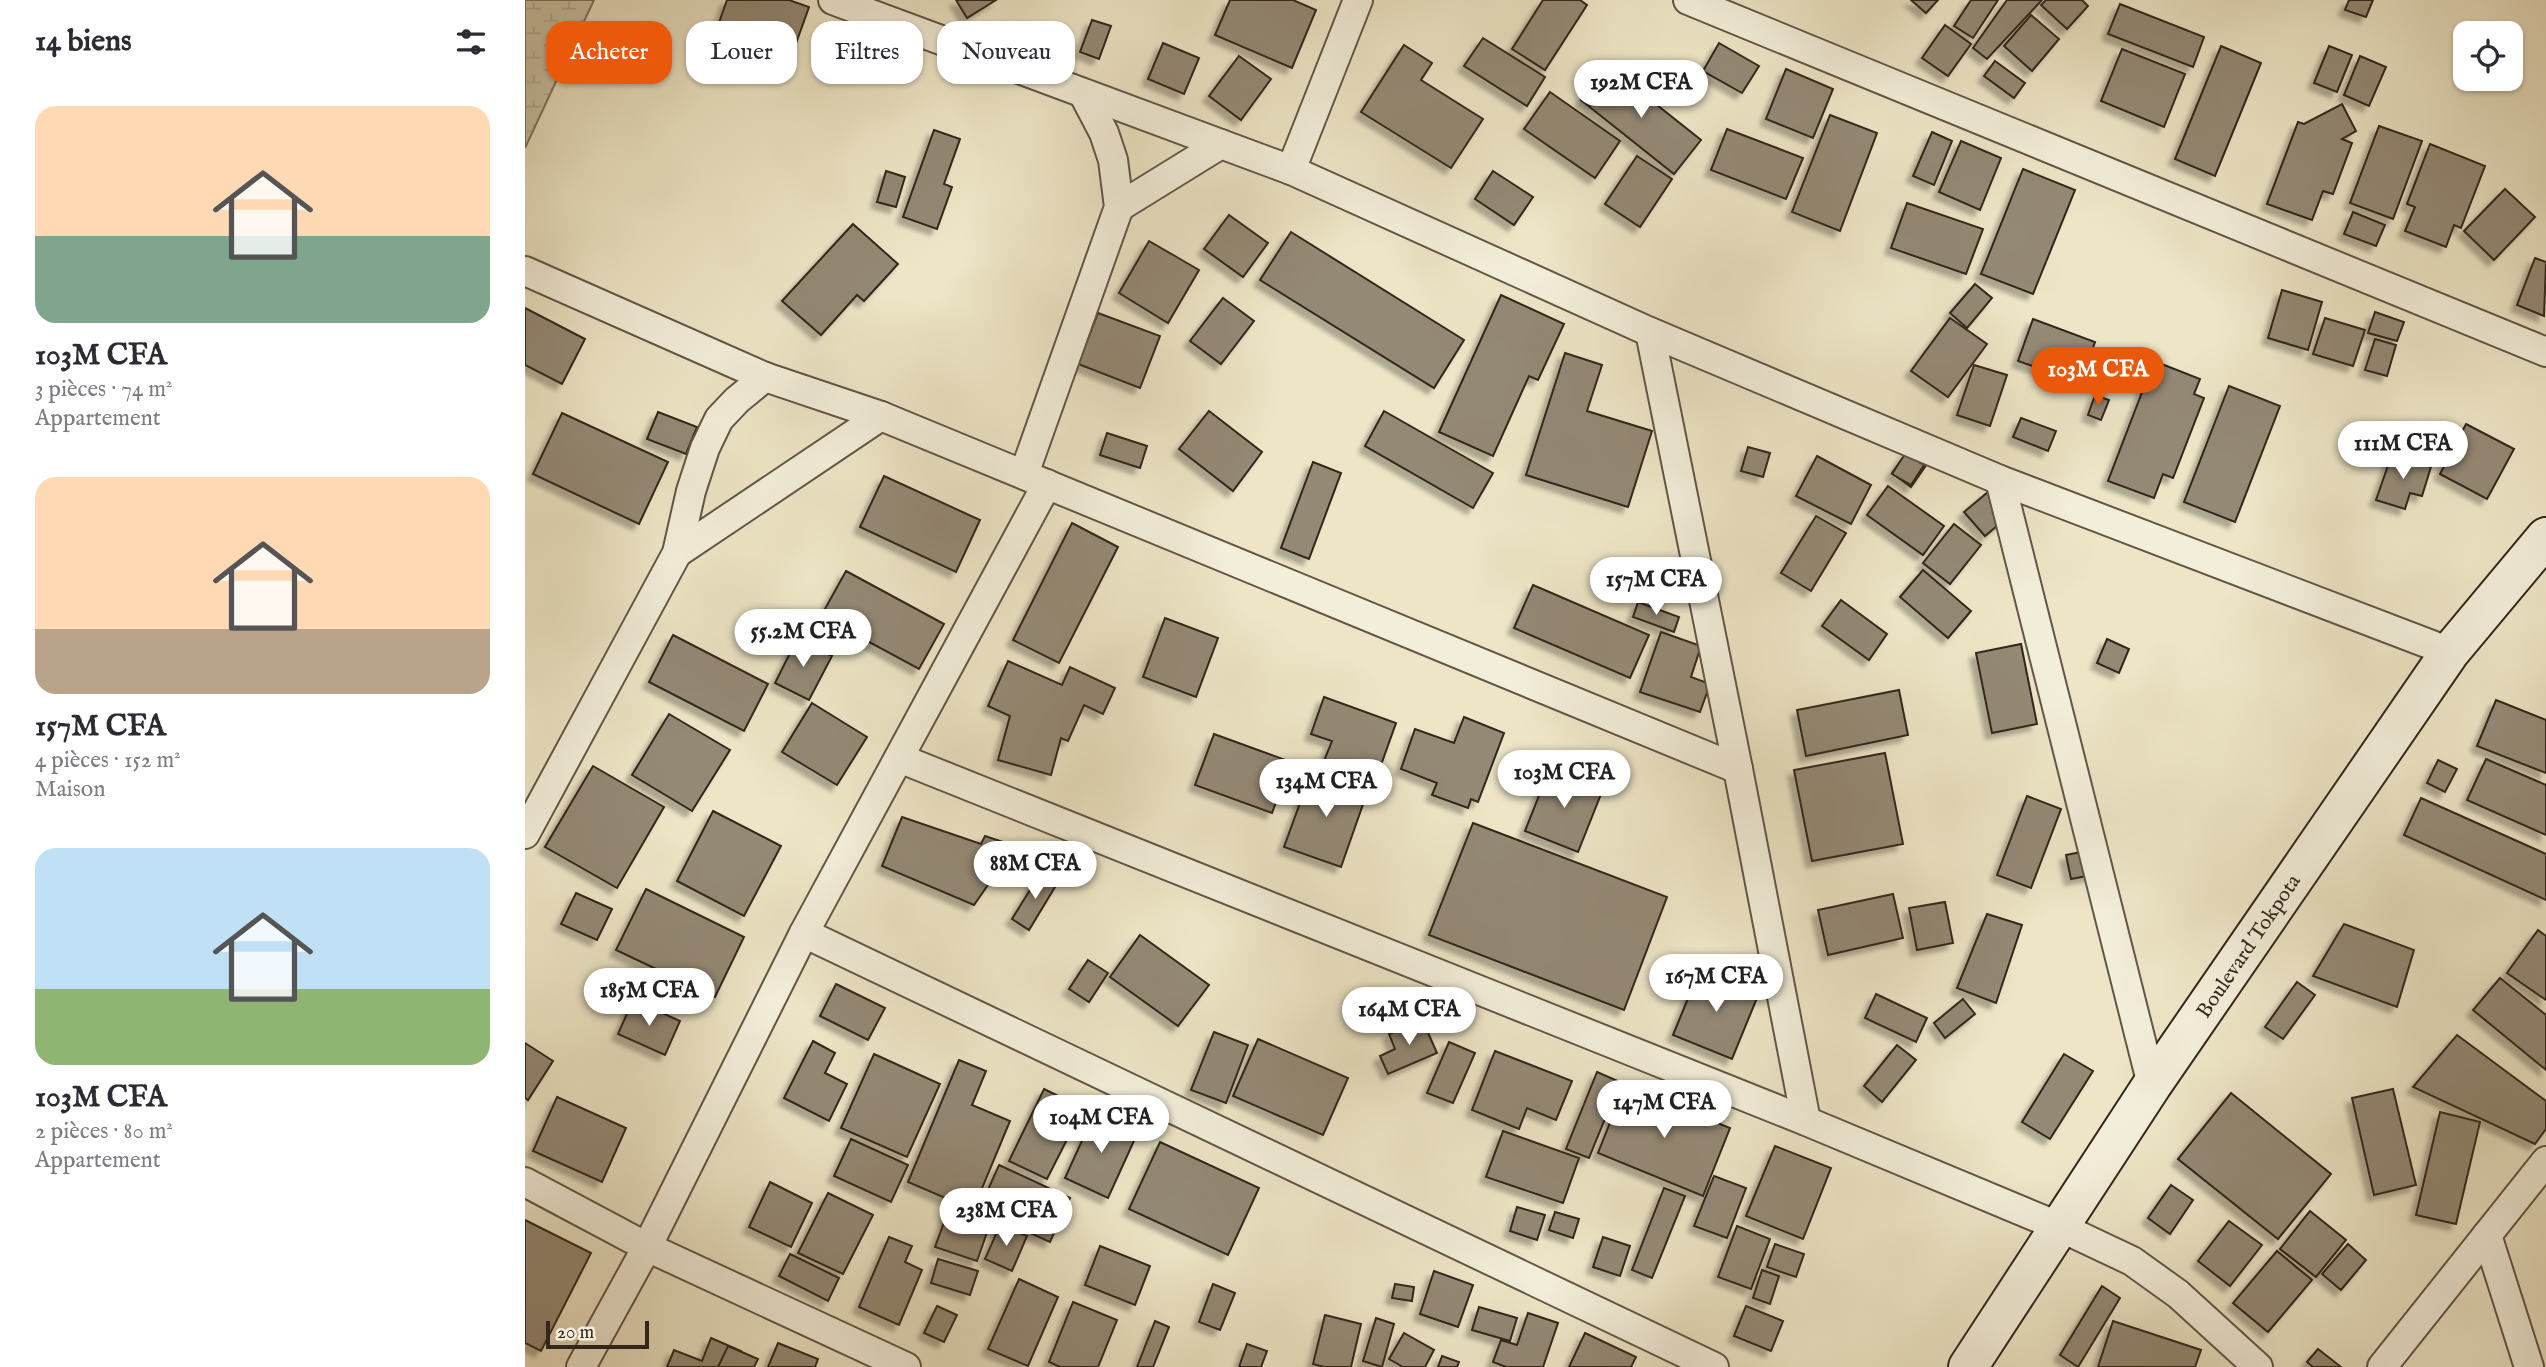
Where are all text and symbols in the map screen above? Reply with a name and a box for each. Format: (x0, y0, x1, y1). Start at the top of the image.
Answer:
chip: Acheter (546, 21, 672, 84)
chip: Louer (686, 21, 797, 84)
chip: Filtres (811, 21, 923, 84)
chip: Nouveau (937, 21, 1075, 84)
map controls (2453, 21, 2523, 91)
button: locate (2453, 21, 2523, 91)
text: 14 biens (35, 23, 132, 61)
icon: filters (452, 23, 490, 61)
pin: 192M CFA (1569, 60, 1713, 120)
text: 192M CFA (1590, 68, 1692, 97)
icon: home (200, 152, 326, 278)
text: 103M CFA (35, 337, 167, 375)
pin: 103M CFA (2026, 348, 2170, 407)
text: 103M CFA (2048, 355, 2148, 384)
text: 3 pièces · 74 m² (35, 375, 172, 404)
text: Appartement (35, 404, 161, 433)
pin: 111M CFA (2331, 421, 2475, 481)
text: 111M CFA (2354, 429, 2452, 458)
icon: home (200, 523, 326, 649)
pin: 157M CFA (1584, 558, 1728, 617)
text: 157M CFA (1606, 565, 1706, 594)
pin: 55.2M CFA (723, 610, 883, 669)
text: 55.2M CFA (750, 617, 856, 646)
text: 157M CFA (35, 708, 166, 746)
text: 4 pièces · 152 m² (35, 746, 181, 775)
pin: 103M CFA (1492, 750, 1636, 810)
text: 103M CFA (1514, 758, 1614, 787)
pin: 134M CFA (1254, 760, 1398, 819)
text: 134M CFA (1275, 767, 1377, 796)
text: Maison (35, 775, 105, 804)
pin: 88M CFA (970, 842, 1100, 901)
text: 88M CFA (990, 849, 1080, 878)
street label: Boulevard Tokpota (2191, 869, 2308, 1024)
icon: home (200, 894, 326, 1020)
pin: 167M CFA (1644, 954, 1788, 1014)
text: 167M CFA (1665, 962, 1767, 991)
pin: 185M CFA (577, 968, 721, 1028)
text: 185M CFA (600, 976, 698, 1005)
pin: 164M CFA (1337, 988, 1481, 1047)
text: 164M CFA (1358, 995, 1460, 1024)
text: 103M CFA (35, 1079, 167, 1117)
pin: 147M CFA (1592, 1080, 1736, 1140)
text: 147M CFA (1613, 1088, 1715, 1117)
pin: 104M CFA (1029, 1096, 1173, 1155)
text: 104M CFA (1049, 1103, 1153, 1132)
text: 2 pièces · 80 m² (35, 1117, 173, 1146)
text: Appartement (35, 1146, 161, 1175)
pin: 238M CFA (934, 1188, 1078, 1248)
text: 238M CFA (955, 1196, 1057, 1225)
scale bar (546, 1318, 649, 1350)
text: 20 m (557, 1321, 594, 1345)

